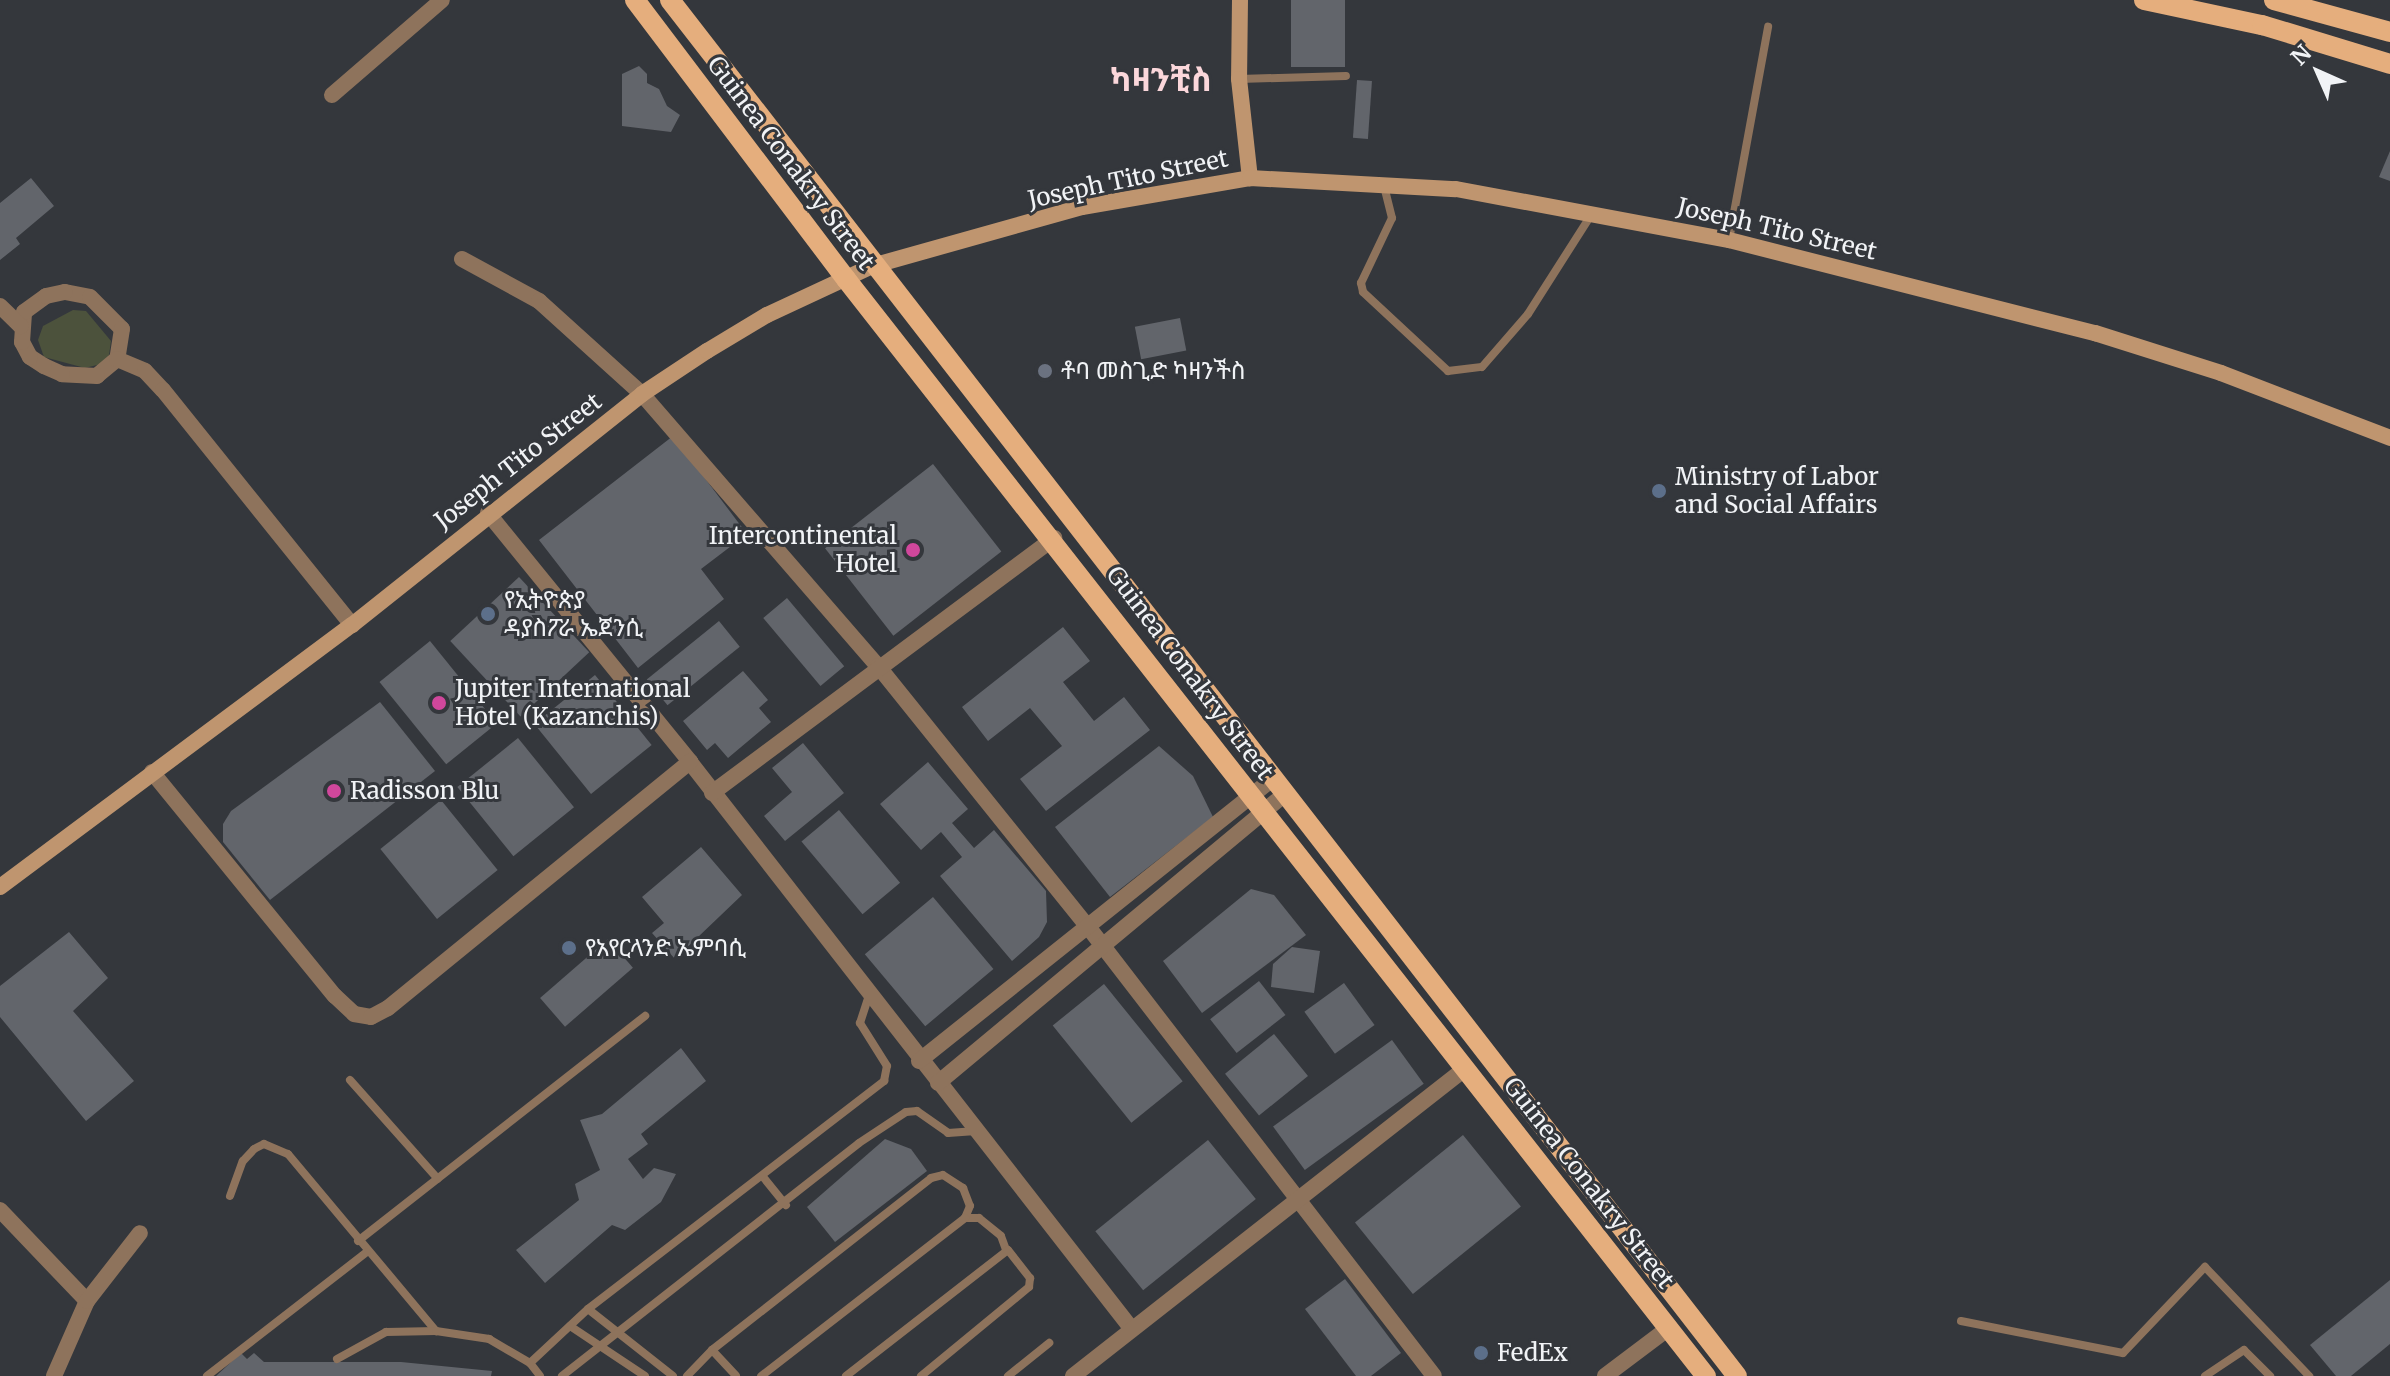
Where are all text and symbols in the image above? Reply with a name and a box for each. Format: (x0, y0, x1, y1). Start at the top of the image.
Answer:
north arrow (2278, 32, 2358, 112)
text: N (2285, 39, 2317, 71)
street label: Guinea Conakry Street (701, 51, 881, 275)
district label: ካዛንቺስ (1110, 61, 1212, 99)
street label: Joseph Tito Street (1025, 144, 1231, 214)
street label: Joseph Tito Street (1674, 192, 1880, 266)
place label: ቶባ መስጊድ ካዛንችስ (1061, 357, 1246, 385)
marker: ቶባ መስጊድ ካዛንችስ (1036, 362, 1054, 380)
street label: Joseph Tito Street (429, 387, 607, 535)
place label: Ministry of Labor and Social Affairs (1675, 463, 1879, 519)
marker: Ministry of Labor and Social Affairs (1650, 482, 1668, 500)
place label: Intercontinental Hotel (709, 522, 897, 578)
marker: Intercontinental Hotel (904, 541, 922, 559)
street label: Guinea Conakry Street (1100, 561, 1280, 785)
place label: የኢትዮጵያ ዳያስፖራ ኤጀንሲ (504, 586, 643, 642)
marker: የኢትዮጵያ ዳያስፖራ ኤጀንሲ (479, 605, 497, 623)
place label: Jupiter International Hotel (Kazanchis) (455, 675, 690, 731)
marker: Jupiter International Hotel (Kazanchis) (430, 694, 448, 712)
place label: Radisson Blu (350, 777, 499, 805)
marker: Radisson Blu (325, 782, 343, 800)
place label: የአየርላንድ ኤምባሲ (585, 934, 746, 962)
marker: የአየርላንድ ኤምባሲ (560, 939, 578, 957)
street label: Guinea Conakry Street (1498, 1072, 1680, 1294)
place label: FedEx (1497, 1339, 1568, 1367)
marker: FedEx (1472, 1344, 1490, 1362)

